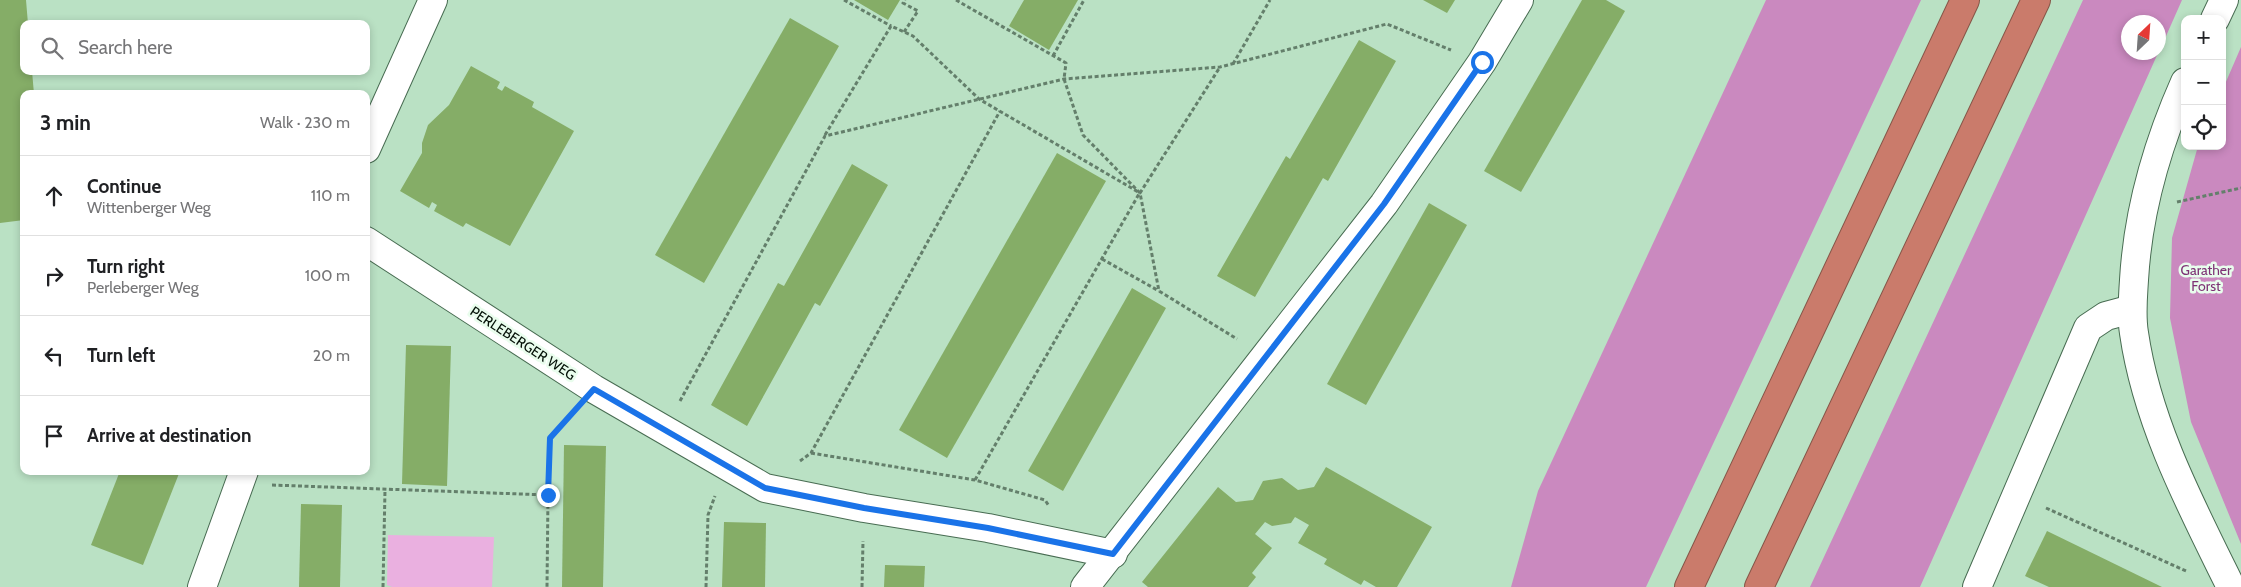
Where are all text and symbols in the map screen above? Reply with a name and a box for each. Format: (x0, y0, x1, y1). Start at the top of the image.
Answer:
north arrow (2121, 15, 2166, 60)
map controls (2181, 15, 2226, 150)
button: + (2181, 15, 2226, 60)
search box (20, 20, 370, 75)
icon: search (38, 34, 66, 62)
text: Search here (78, 36, 172, 59)
route start (1471, 51, 1494, 74)
button: − (2181, 60, 2226, 105)
button: locate (2181, 105, 2226, 150)
text: 3 min (40, 110, 91, 135)
text: Walk · 230 m (260, 113, 350, 132)
text: Continue (87, 175, 161, 198)
icon: ahead (40, 182, 68, 210)
text: 110 m (311, 186, 350, 205)
text: Wittenberger Weg (87, 198, 211, 217)
text: Turn right (87, 255, 165, 278)
park label: Garather Forst (2181, 261, 2232, 295)
icon: right (40, 262, 68, 290)
text: 100 m (305, 266, 350, 285)
text: Perleberger Weg (87, 278, 199, 297)
street label: PERLEBERGER WEG (467, 302, 579, 384)
icon: left (40, 342, 68, 370)
text: Turn left (87, 344, 155, 367)
text: 20 m (313, 346, 350, 365)
icon: arrive (40, 422, 68, 450)
text: Arrive at destination (87, 424, 251, 447)
route end (537, 484, 560, 507)

